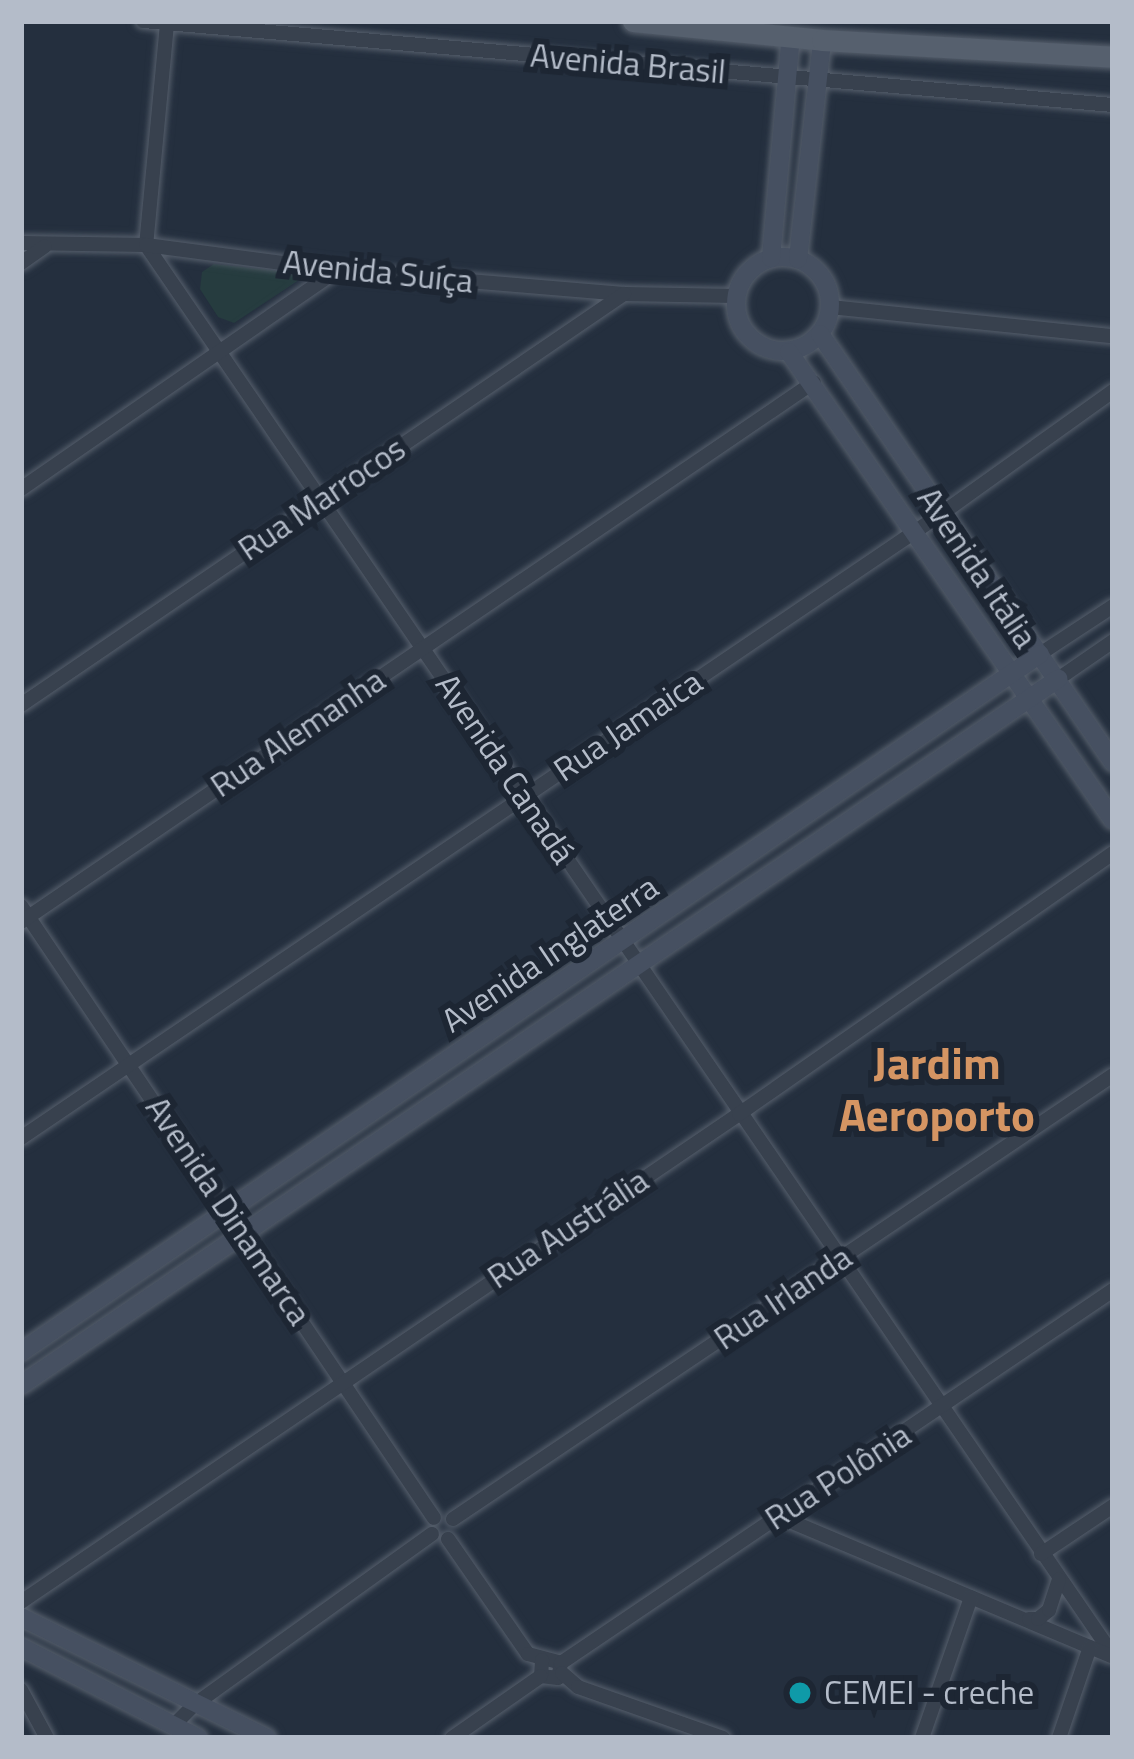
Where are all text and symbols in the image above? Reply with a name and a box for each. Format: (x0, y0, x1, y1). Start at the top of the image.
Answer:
street label: Avenida Brasil (529, 36, 727, 92)
street label: Avenida Suíça (281, 242, 475, 302)
street label: Rua Marrocos (231, 429, 413, 569)
street label: Avenida Itália (909, 480, 1045, 656)
street label: Rua Alemanha (203, 660, 393, 806)
street label: Rua Jamaica (547, 662, 709, 790)
street label: Avenida Canadá (427, 667, 583, 871)
street label: Avenida Inglaterra (434, 867, 666, 1041)
district label: Jardim Aeroporto (839, 1036, 1035, 1142)
street label: Avenida Dinamarca (137, 1089, 319, 1333)
street label: Rua Austrália (480, 1161, 656, 1297)
street label: Rua Irlanda (707, 1238, 859, 1358)
street label: Rua Polônia (758, 1415, 918, 1539)
place label: CEMEI - creche (824, 1673, 1034, 1713)
marker: CEMEI - creche (787, 1680, 813, 1706)

